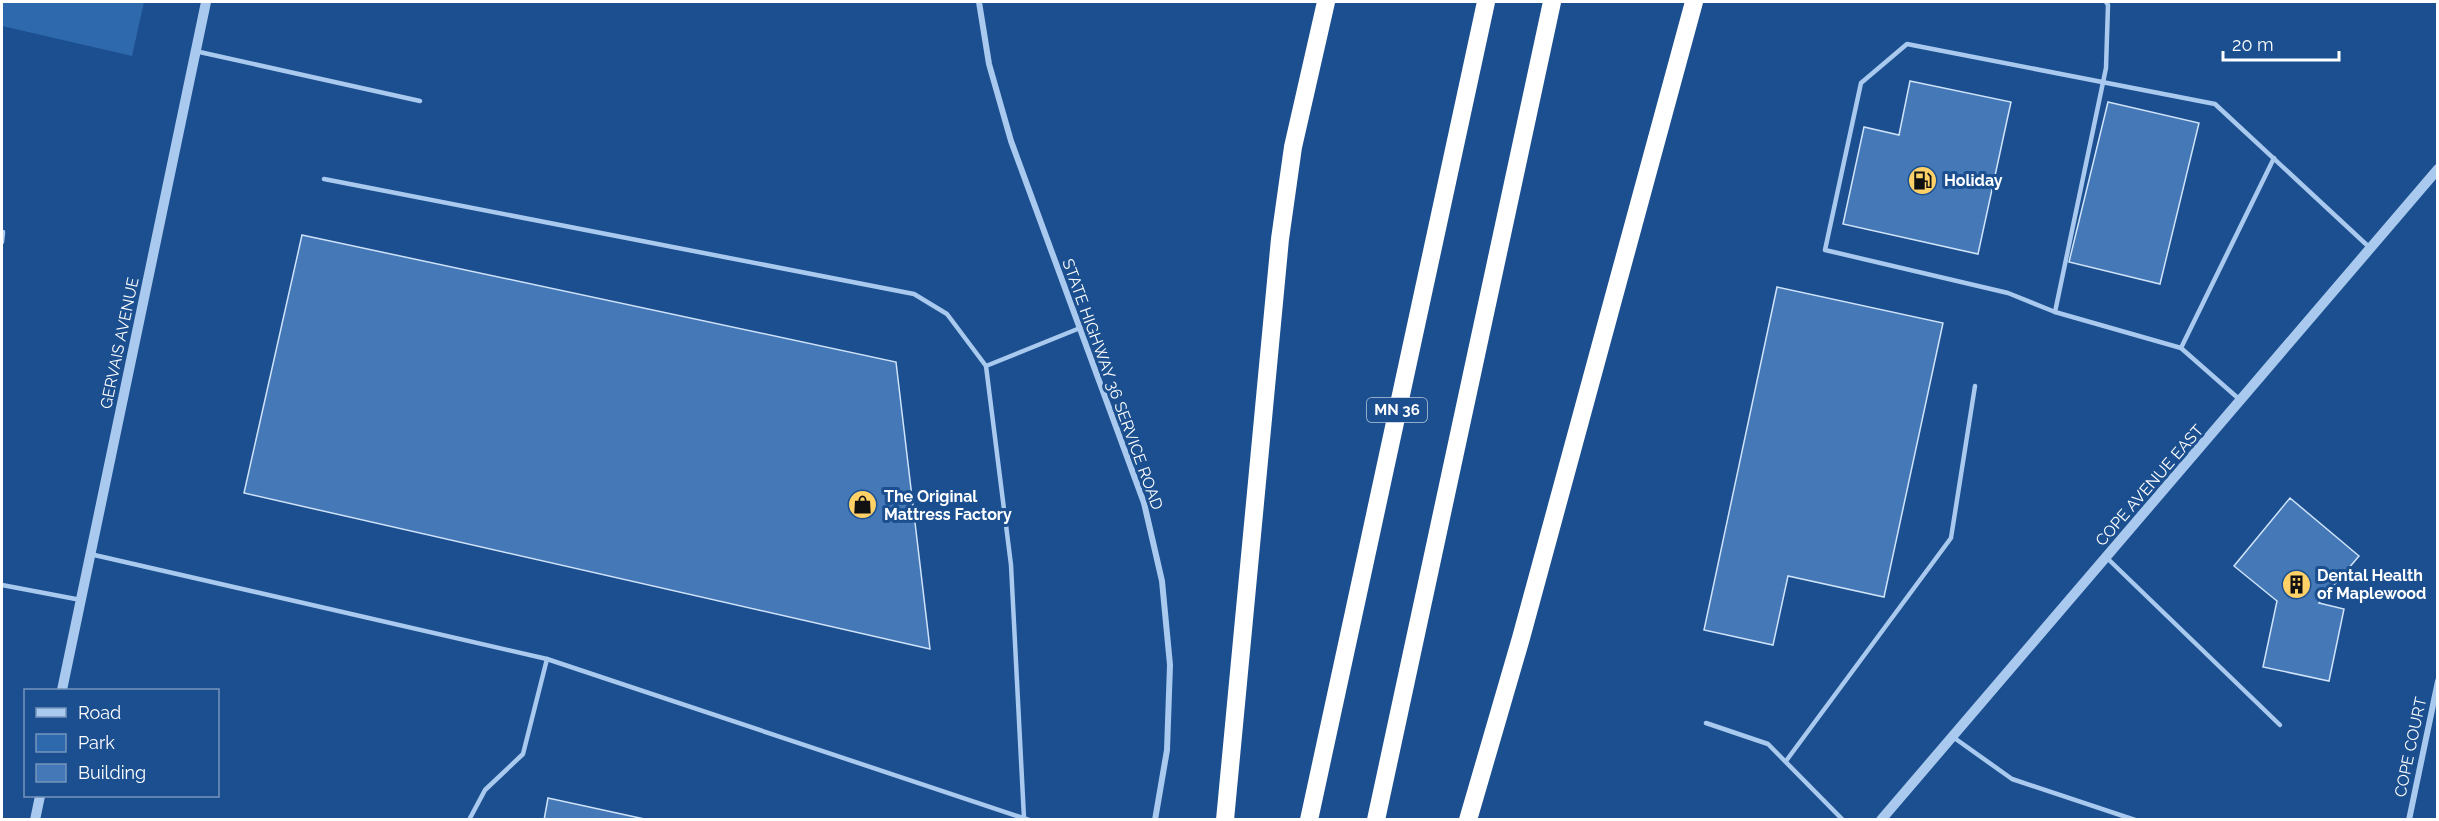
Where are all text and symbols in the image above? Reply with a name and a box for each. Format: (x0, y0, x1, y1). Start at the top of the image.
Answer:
scale bar (2223, 24, 2338, 62)
text: 20 m (2232, 34, 2274, 55)
fuel station icon: Holiday (1907, 164, 1939, 196)
place label: Holiday (1944, 171, 2003, 190)
street label: STATE HIGHWAY 36 SERVICE ROAD (1058, 256, 1167, 512)
street label: GERVAIS AVENUE (96, 275, 143, 411)
road number: MN 36 (1367, 398, 1427, 422)
street label: COPE AVENUE EAST (2091, 421, 2207, 550)
place label: The Original Mattress Factory (884, 487, 1012, 524)
shop icon: The Original Mattress Factory (847, 489, 879, 521)
place label: Dental Health of Maplewood (2317, 566, 2426, 603)
building icon: Dental Health of Maplewood (2280, 568, 2312, 600)
legend (24, 689, 219, 797)
street label: COPE COURT (2391, 695, 2430, 799)
text: Road (78, 702, 121, 723)
text: Park (78, 732, 115, 753)
text: Building (78, 762, 146, 783)

